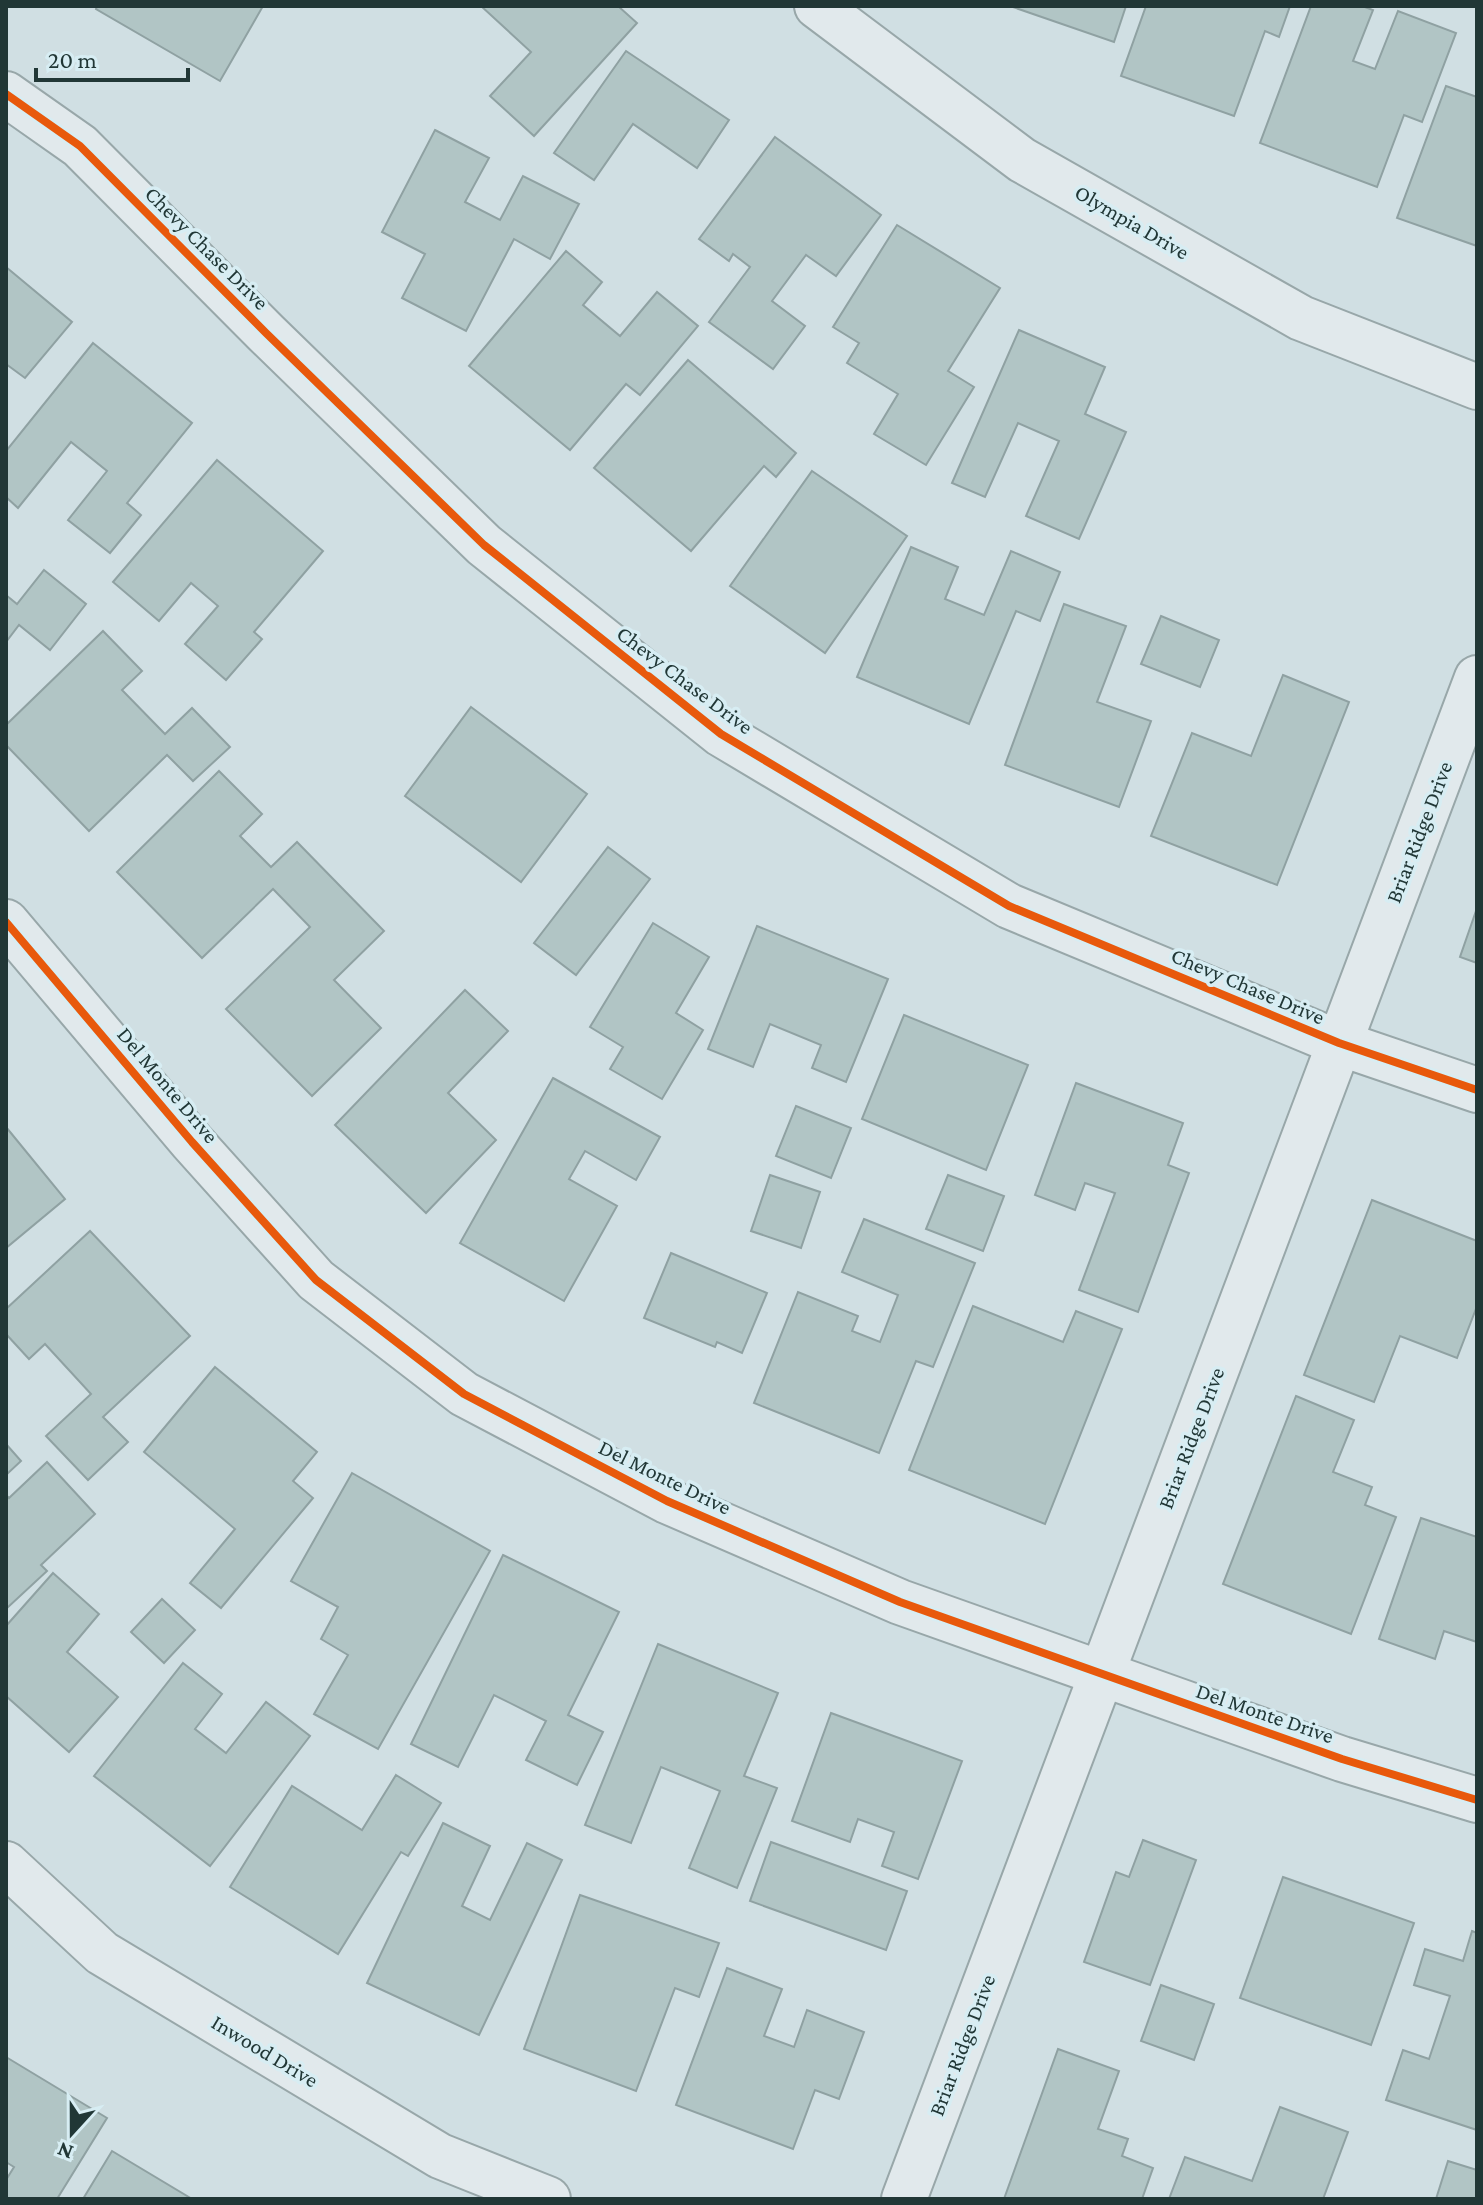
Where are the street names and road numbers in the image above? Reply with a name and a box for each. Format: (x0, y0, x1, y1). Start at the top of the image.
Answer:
street label: Olympia Drive (1070, 179, 1194, 265)
street label: Chevy Chase Drive (140, 181, 274, 315)
street label: Chevy Chase Drive (612, 621, 758, 739)
street label: Briar Ridge Drive (1381, 758, 1457, 906)
street label: Chevy Chase Drive (1168, 942, 1328, 1030)
street label: Del Monte Drive (112, 1022, 224, 1148)
street label: Briar Ridge Drive (1153, 1364, 1229, 1512)
street label: Del Monte Drive (595, 1434, 735, 1520)
street label: Del Monte Drive (1193, 1678, 1337, 1748)
street label: Briar Ridge Drive (924, 1971, 1000, 2119)
street label: Inwood Drive (207, 2009, 323, 2093)

